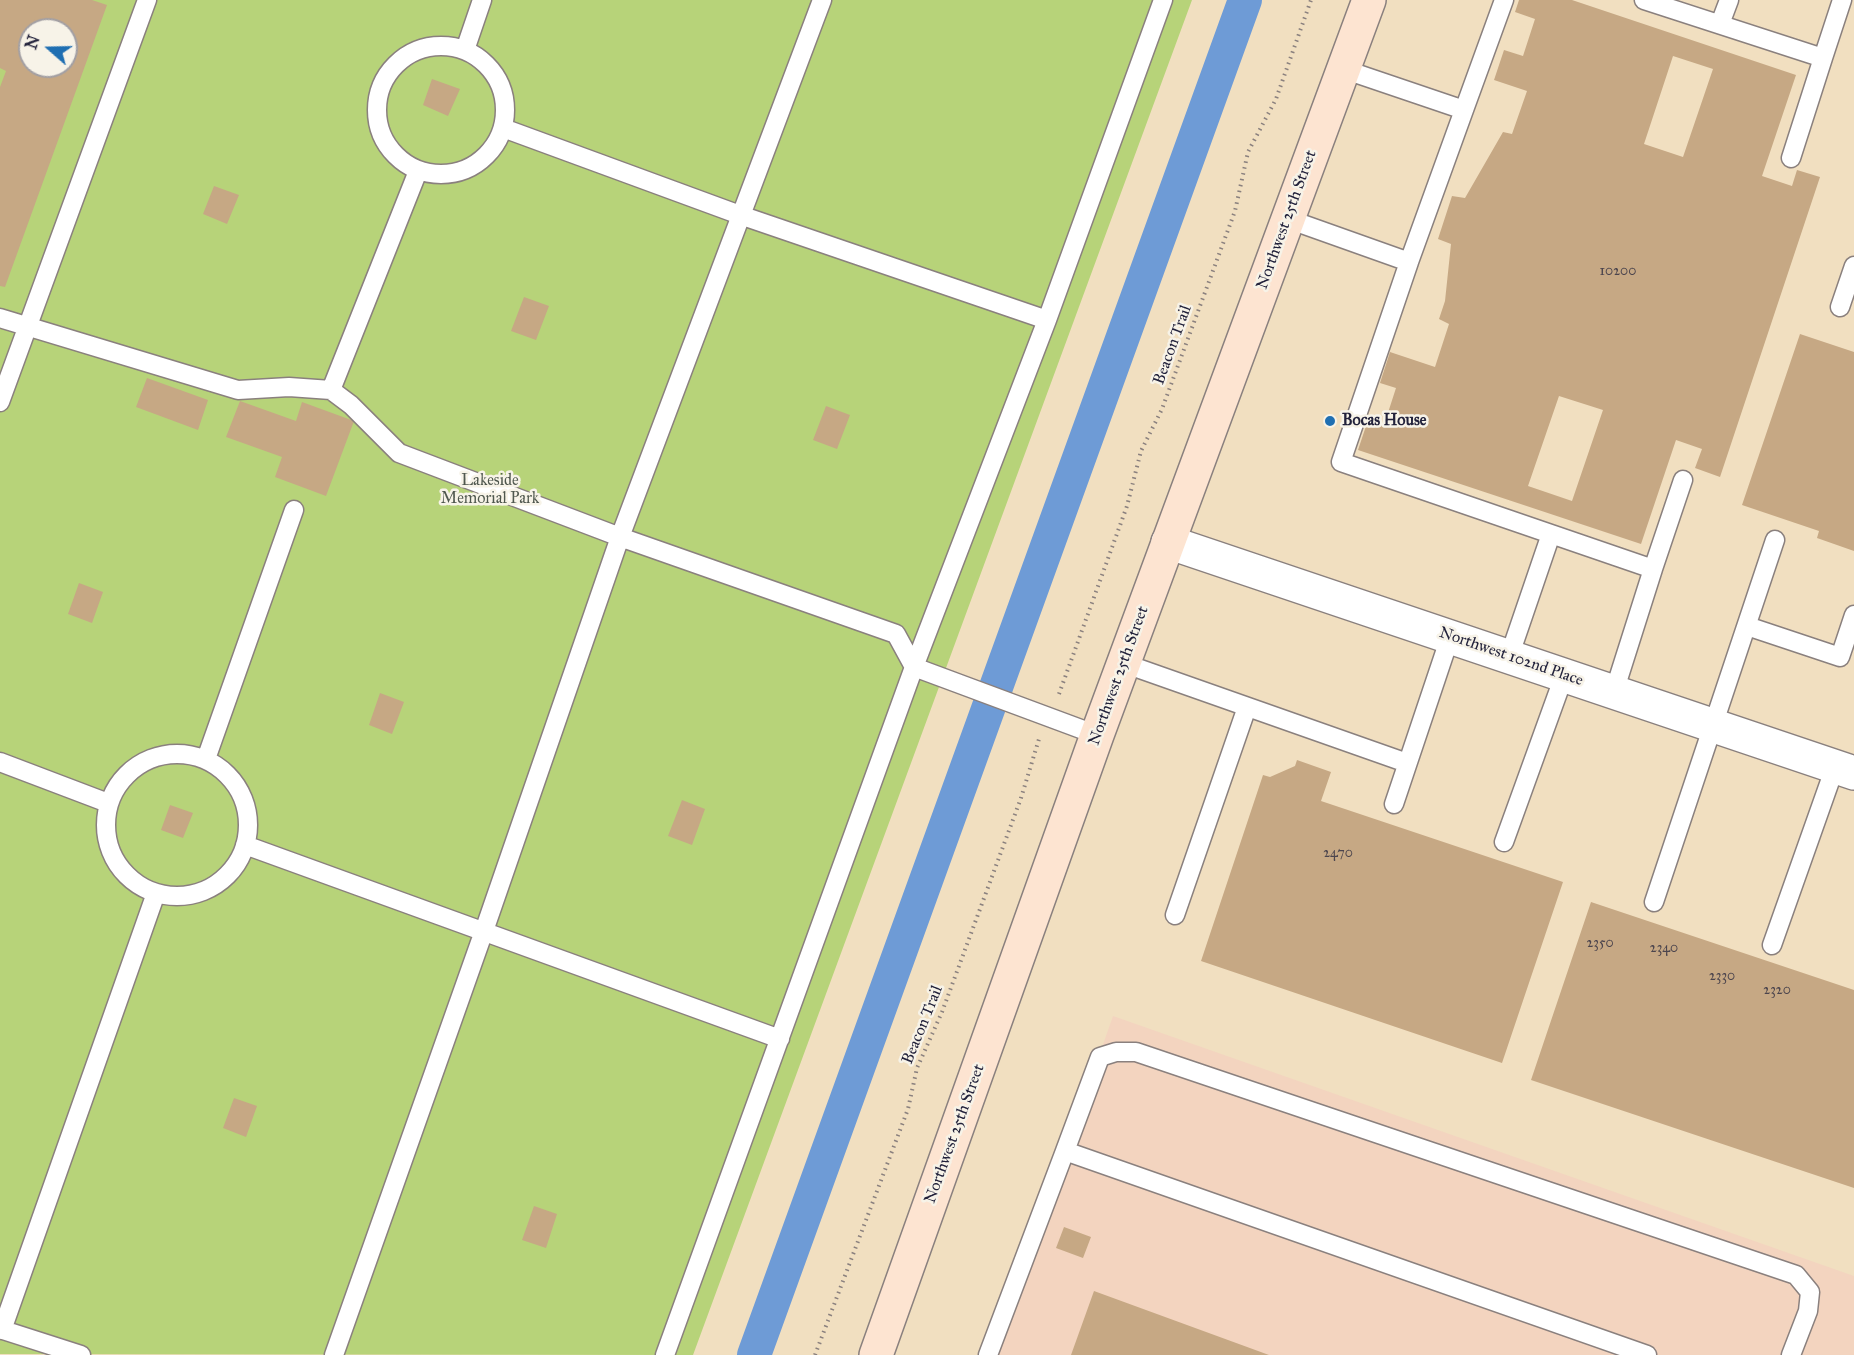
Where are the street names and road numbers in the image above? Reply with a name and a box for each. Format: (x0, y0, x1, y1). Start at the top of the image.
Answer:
street label: Northwest 25th Street (1253, 148, 1321, 292)
street label: Beacon Trail (1150, 303, 1196, 387)
street label: Northwest 25th Street (1085, 604, 1153, 748)
street label: Northwest 102nd Place (1436, 623, 1586, 691)
street label: Beacon Trail (899, 983, 947, 1067)
street label: Northwest 25th Street (921, 1062, 989, 1206)

